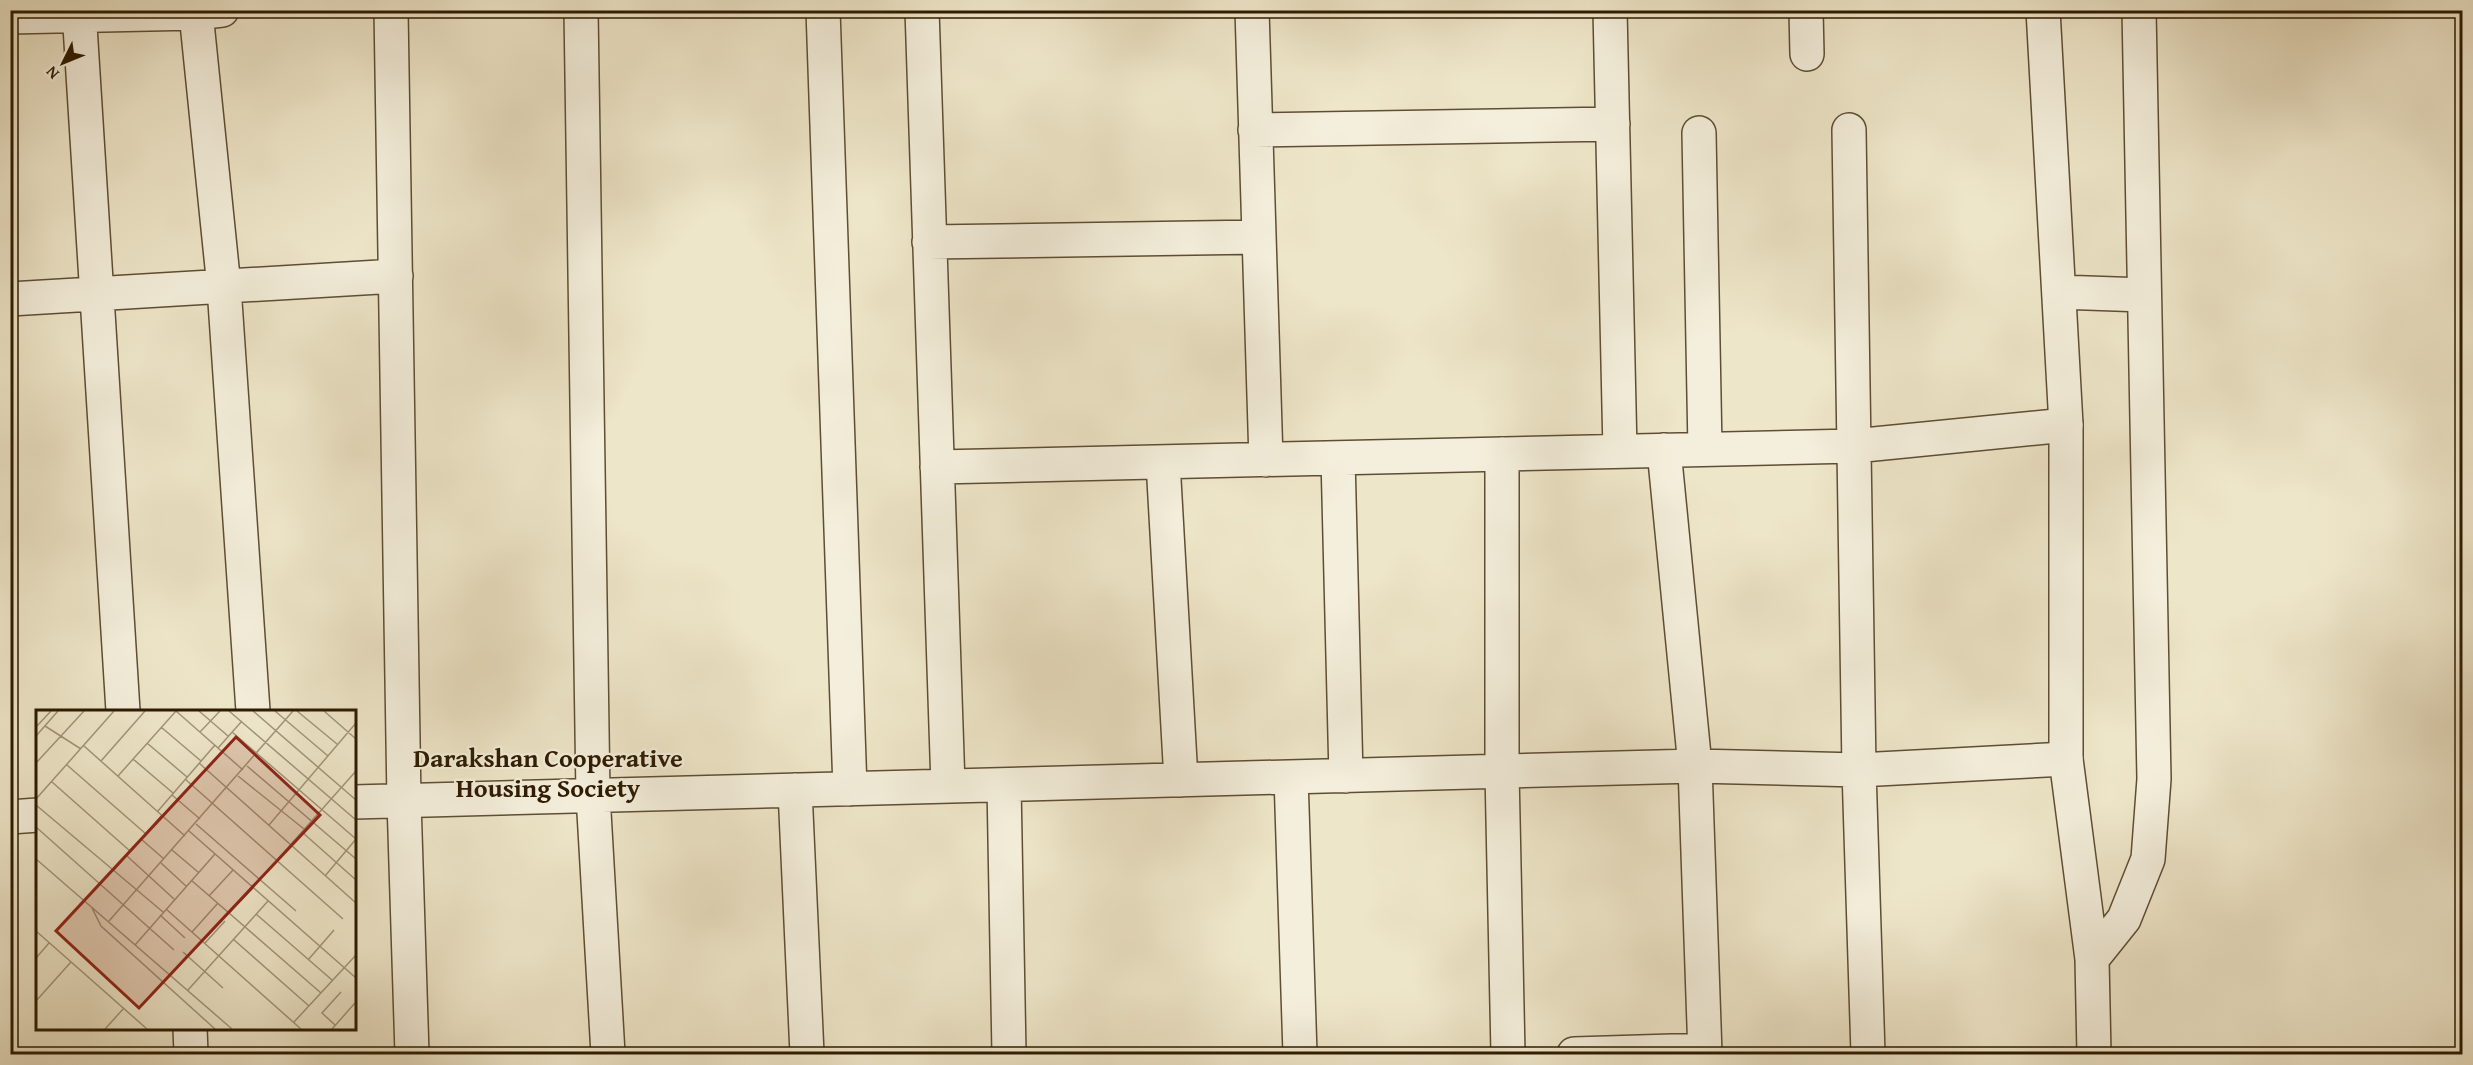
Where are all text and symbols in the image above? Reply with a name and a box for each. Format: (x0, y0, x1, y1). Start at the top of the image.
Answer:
north arrow (33, 33, 93, 93)
text: N (39, 61, 64, 85)
inset map (36, 710, 356, 1029)
district label: Darakshan Cooperative Housing Society (413, 738, 683, 807)

